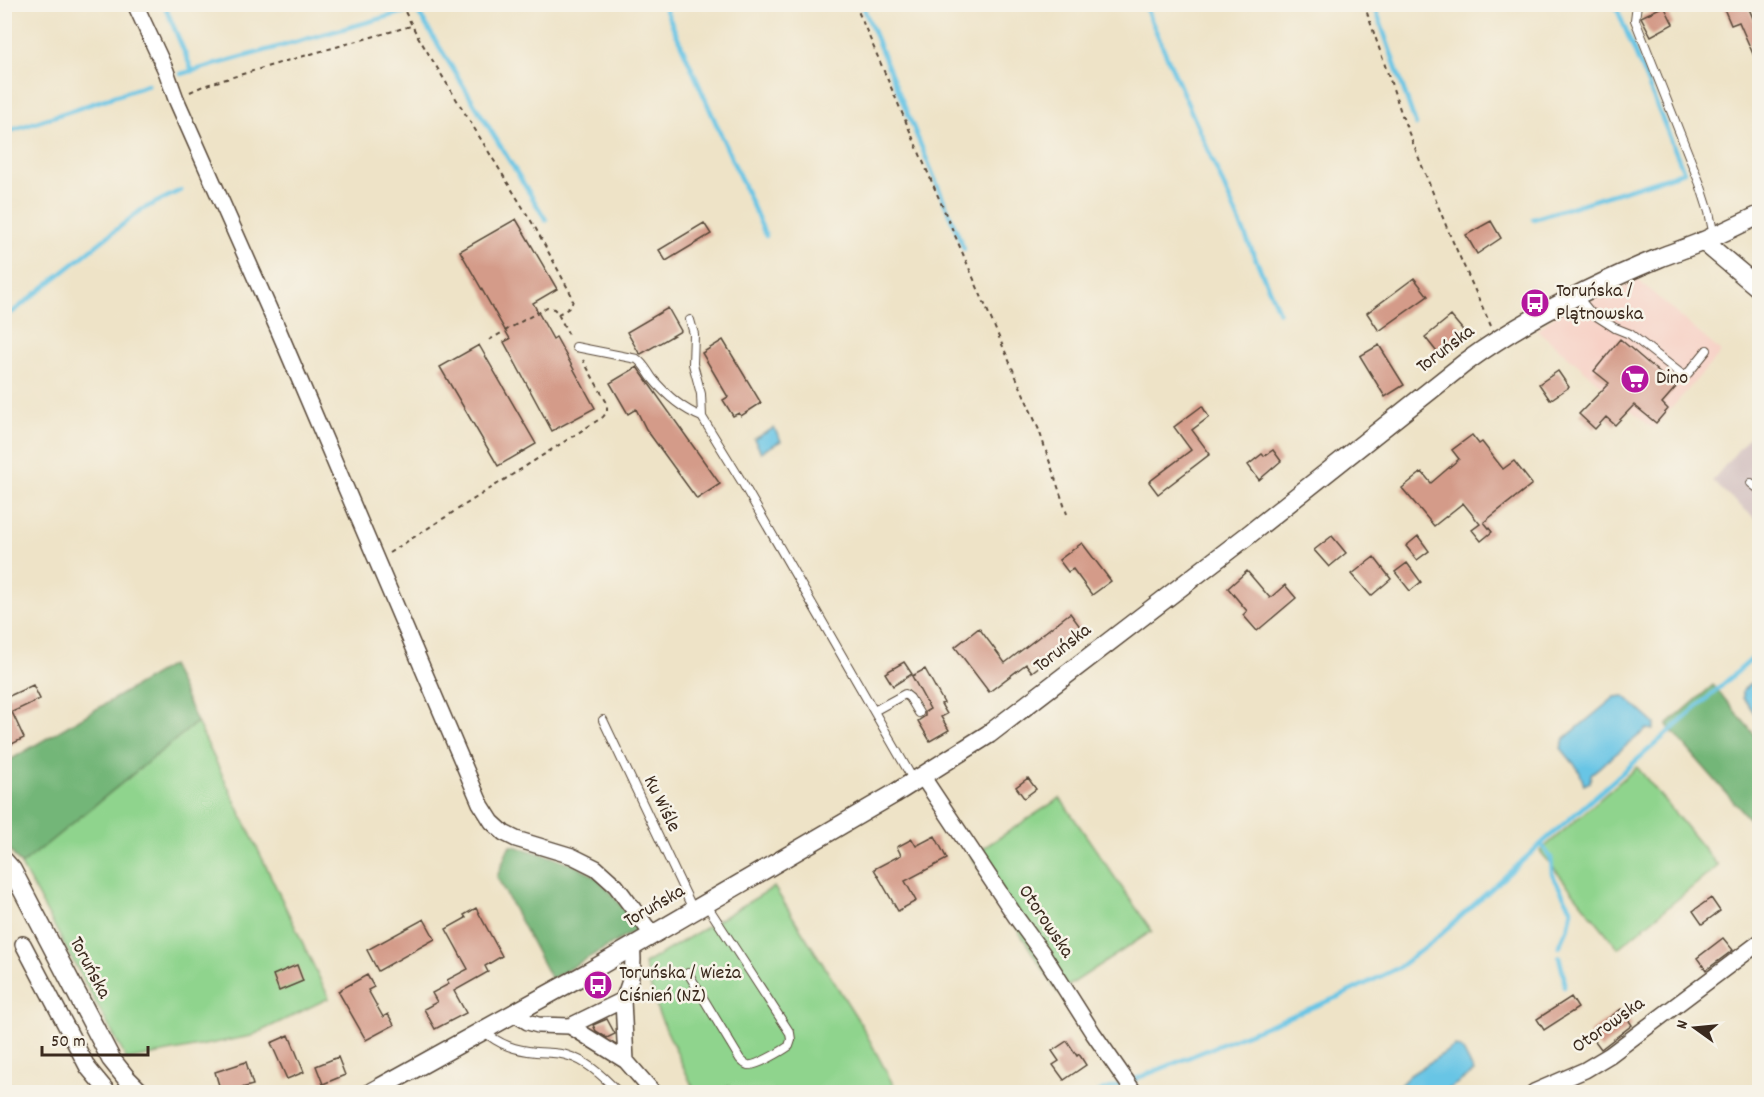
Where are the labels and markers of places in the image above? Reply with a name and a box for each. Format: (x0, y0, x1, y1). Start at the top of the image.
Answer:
place label: Toruńska / Plątnowska (1556, 278, 1644, 329)
bus stop icon: Toruńska / Plątnowska (1519, 287, 1551, 319)
supermarket icon: Dino (1619, 363, 1651, 395)
place label: Dino (1656, 365, 1688, 393)
place label: Toruńska / Wieża Ciśnień (NŻ) (619, 960, 742, 1011)
bus stop icon: Toruńska / Wieża Ciśnień (NŻ) (582, 969, 614, 1001)

